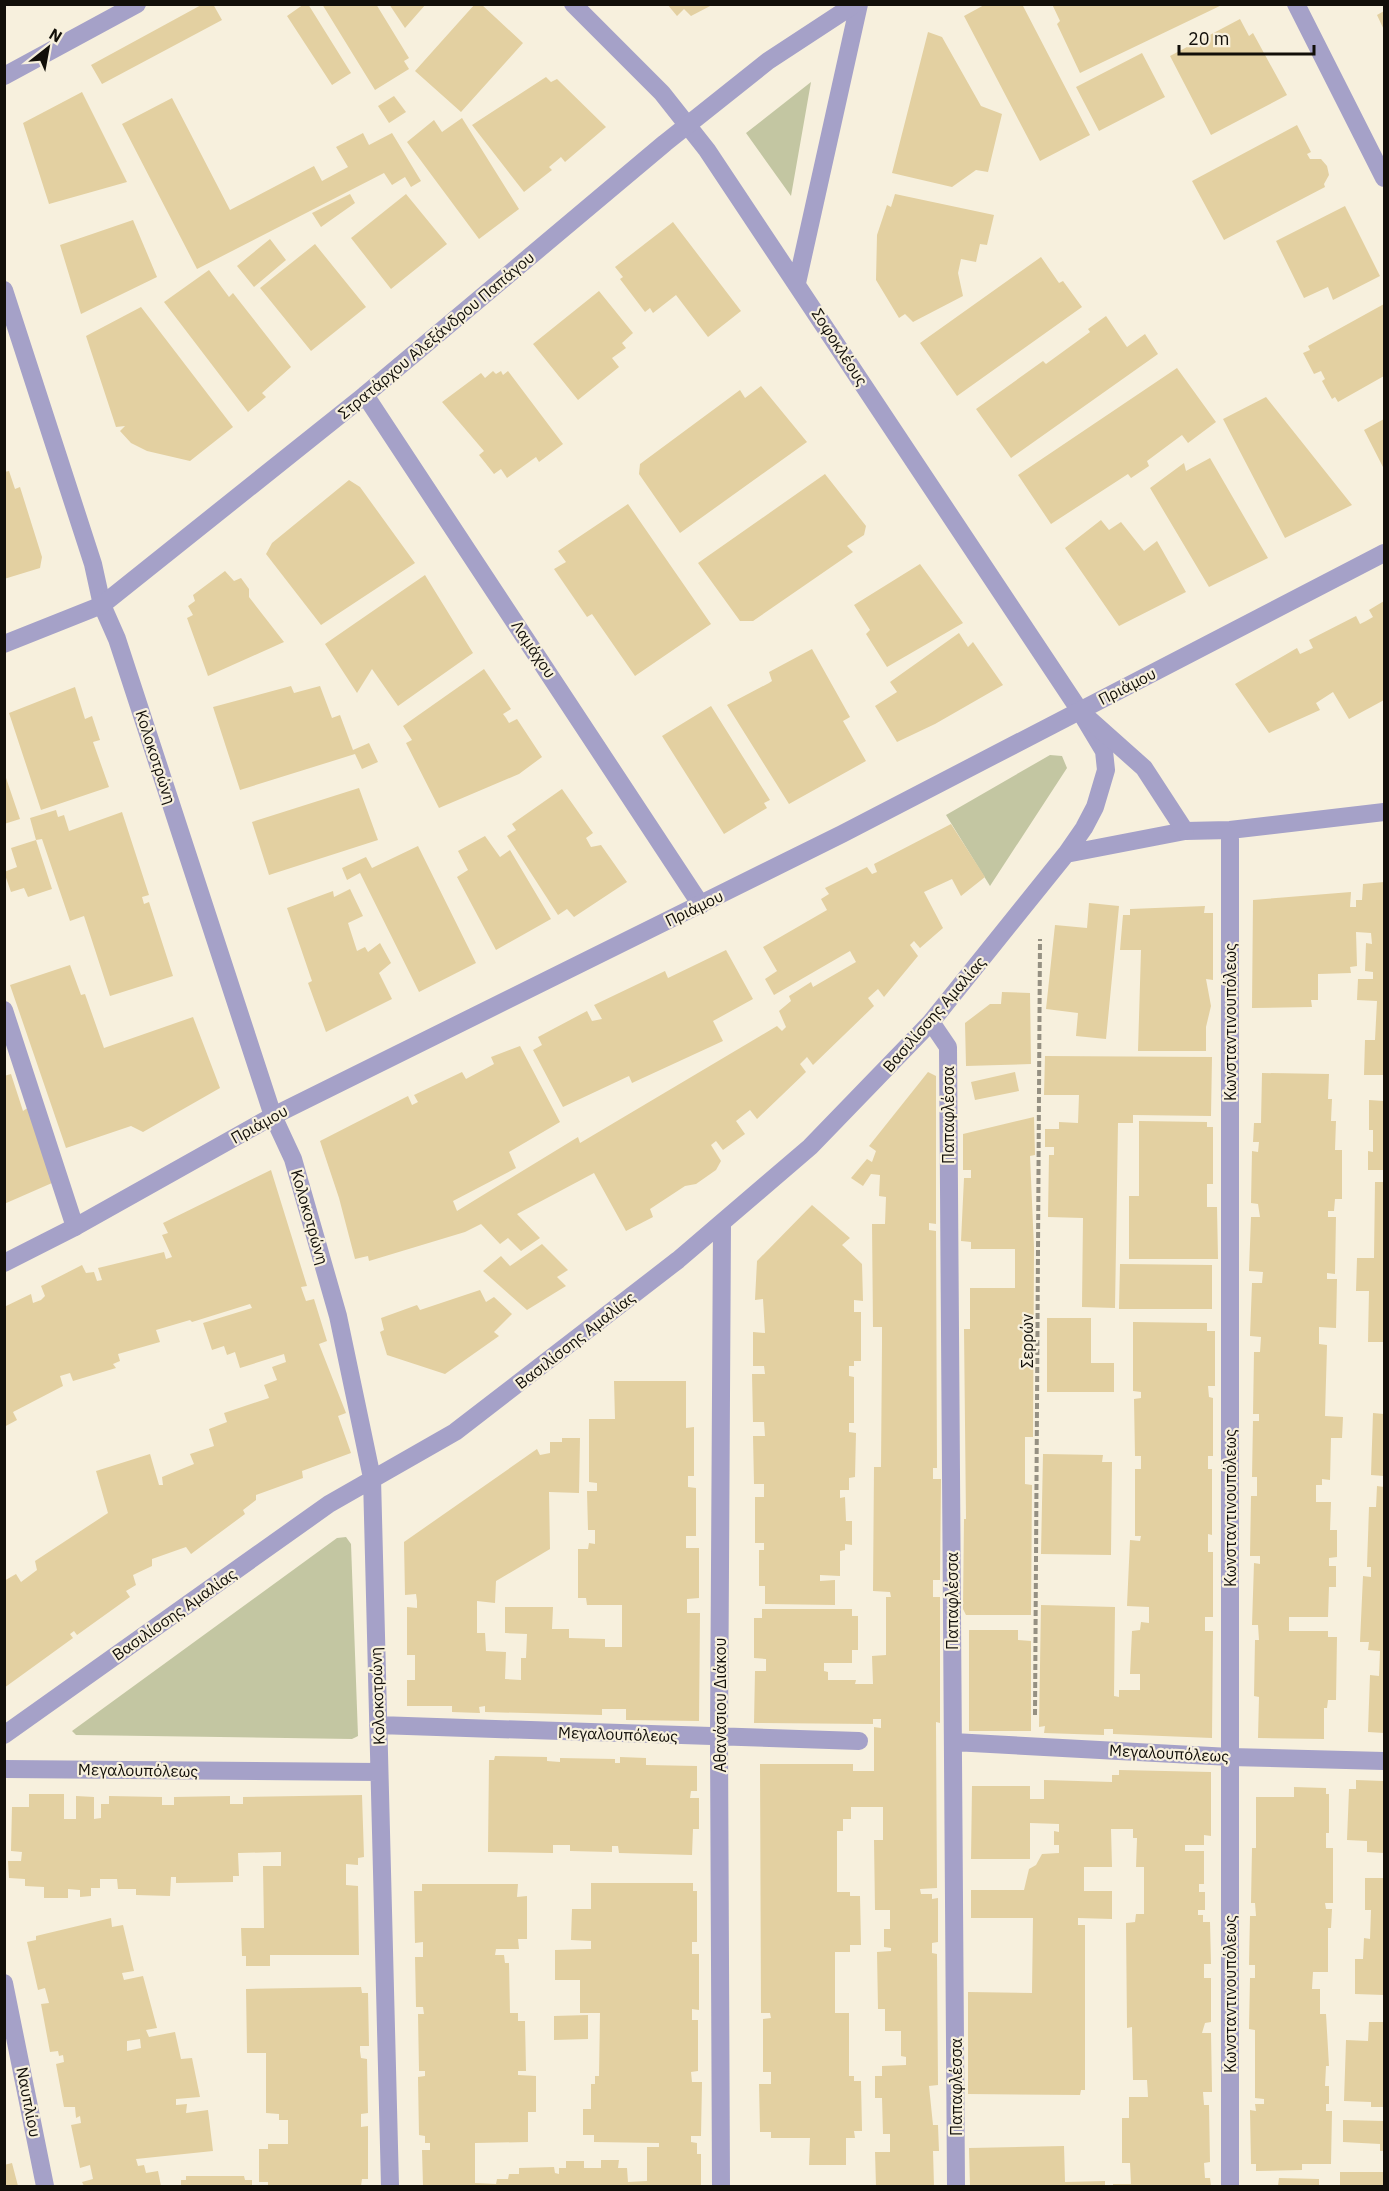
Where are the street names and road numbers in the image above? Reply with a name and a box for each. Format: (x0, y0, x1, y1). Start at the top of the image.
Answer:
street label: Στρατάρχου Αλεξάνδρου Παπάγου (334, 247, 538, 423)
street label: Σοφοκλέους (808, 304, 873, 390)
street label: Λαμάχου (507, 616, 561, 682)
street label: Πριάμου (1095, 663, 1159, 709)
street label: Κολοκοτρώνη (131, 707, 181, 807)
street label: Πριάμου (662, 885, 726, 931)
street label: Κωνσταντινουπόλεως (1220, 943, 1240, 1101)
street label: Βασιλίσσης Αμαλίας (878, 952, 990, 1076)
street label: Παπαφλέσσα (938, 1066, 958, 1164)
street label: Πριάμου (227, 1100, 291, 1148)
street label: Κολοκοτρώνη (287, 1167, 333, 1267)
street label: Βασιλίσσης Αμαλίας (511, 1287, 639, 1393)
street label: Σερρών (1017, 1314, 1037, 1368)
street label: Κωνσταντινουπόλεως (1220, 1429, 1240, 1587)
street label: Παπαφλέσσα (942, 1552, 962, 1650)
street label: Βασιλίσσης Αμαλίας (108, 1563, 240, 1664)
street label: Αθανάσιου Διάκου (710, 1637, 730, 1773)
street label: Κολοκοτρώνη (365, 1647, 389, 1745)
street label: Μεγαλουπόλεως (558, 1722, 679, 1746)
street label: Μεγαλουπόλεως (1108, 1740, 1230, 1766)
street label: Μεγαλουπόλεως (78, 1759, 199, 1781)
street label: Κωνσταντινουπόλεως (1220, 1915, 1240, 2073)
street label: Παπαφλέσσα (946, 2038, 966, 2136)
street label: Ναυπλίου (12, 2065, 46, 2139)

